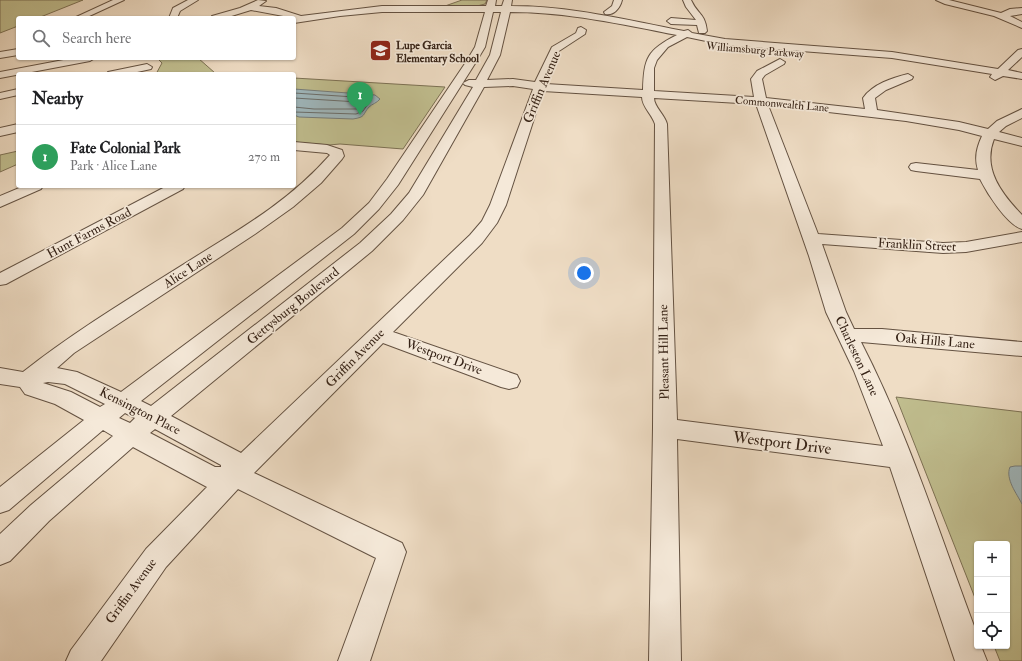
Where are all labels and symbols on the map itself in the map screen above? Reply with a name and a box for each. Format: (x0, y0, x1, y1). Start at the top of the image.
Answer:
school or university icon: Lupe Garcia Elementary School (368, 38, 394, 64)
place label: Lupe Garcia Elementary School (396, 39, 479, 66)
street label: Williamsburg Parkway (704, 39, 805, 62)
street label: Griffin Avenue (520, 48, 565, 125)
pin: 1 (347, 82, 373, 115)
street label: Commonwealth Lane (735, 93, 830, 115)
street label: Hunt Farms Road (44, 204, 134, 262)
street label: Franklin Street (877, 235, 957, 255)
street label: Alice Lane (160, 248, 216, 292)
street label: Gettysburg Boulevard (244, 263, 344, 349)
your location (574, 263, 594, 283)
street label: Pleasant Hill Lane (655, 304, 673, 400)
street label: Charleston Lane (831, 313, 883, 399)
street label: Griffin Avenue (322, 325, 388, 391)
street label: Oak Hills Lane (895, 330, 976, 352)
street label: Westport Drive (402, 335, 485, 379)
street label: Kensington Place (97, 384, 184, 439)
street label: Westport Drive (730, 427, 833, 460)
street label: Griffin Avenue (102, 555, 160, 627)

